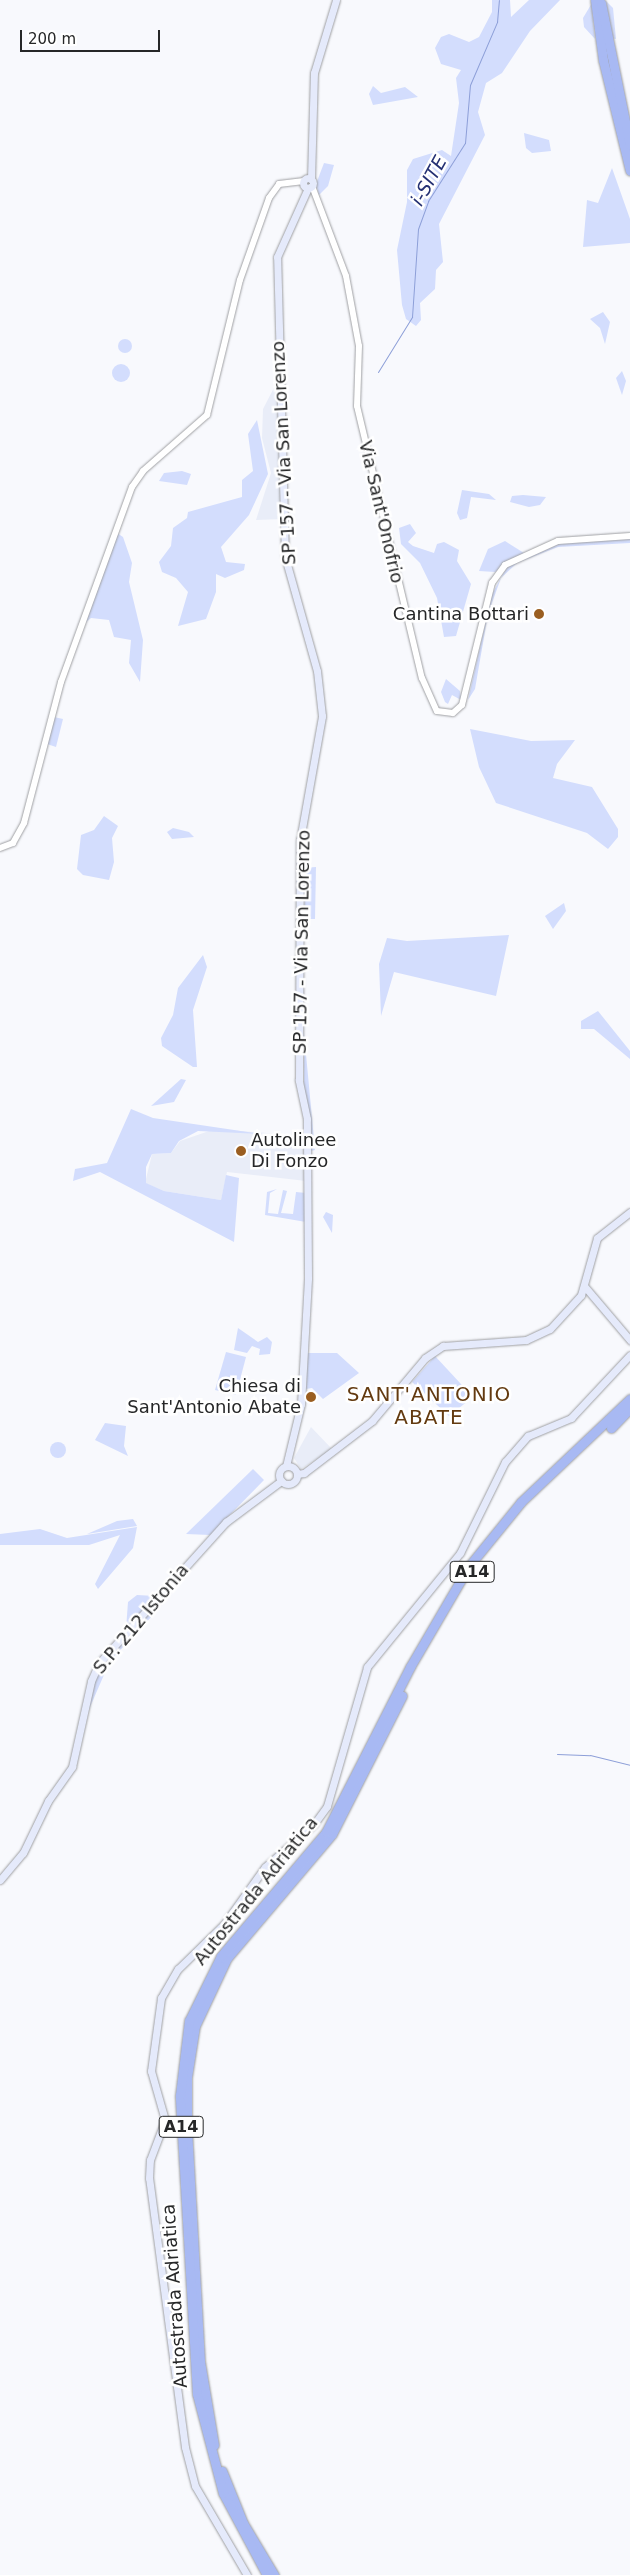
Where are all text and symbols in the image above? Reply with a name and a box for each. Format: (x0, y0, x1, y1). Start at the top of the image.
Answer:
scale bar (22, 20, 162, 52)
text: 200 m (28, 30, 76, 48)
water label: i-SITE (406, 152, 452, 210)
street label: SP 157 - Via San Lorenzo (267, 340, 301, 566)
street label: Via Sant'Onofrio (354, 438, 408, 586)
place label: Cantina Bottari (393, 603, 529, 625)
marker: Cantina Bottari (533, 608, 545, 620)
street label: SP 157 - Via San Lorenzo (289, 830, 315, 1054)
place label: Autolinee Di Fonzo (251, 1130, 336, 1172)
marker: Autolinee Di Fonzo (235, 1145, 247, 1157)
place label: Chiesa di Sant'Antonio Abate (127, 1376, 301, 1418)
district label: SANT'ANTONIO ABATE (345, 1382, 513, 1429)
marker: Chiesa di Sant'Antonio Abate (305, 1391, 317, 1403)
road number: A14 (450, 1558, 494, 1585)
street label: S.P. 212 Istonia (89, 1560, 193, 1678)
street label: Autostrada Adriatica (189, 1812, 323, 1970)
road number: A14 (158, 2114, 204, 2140)
street label: Autostrada Adriatica (158, 2203, 192, 2389)

